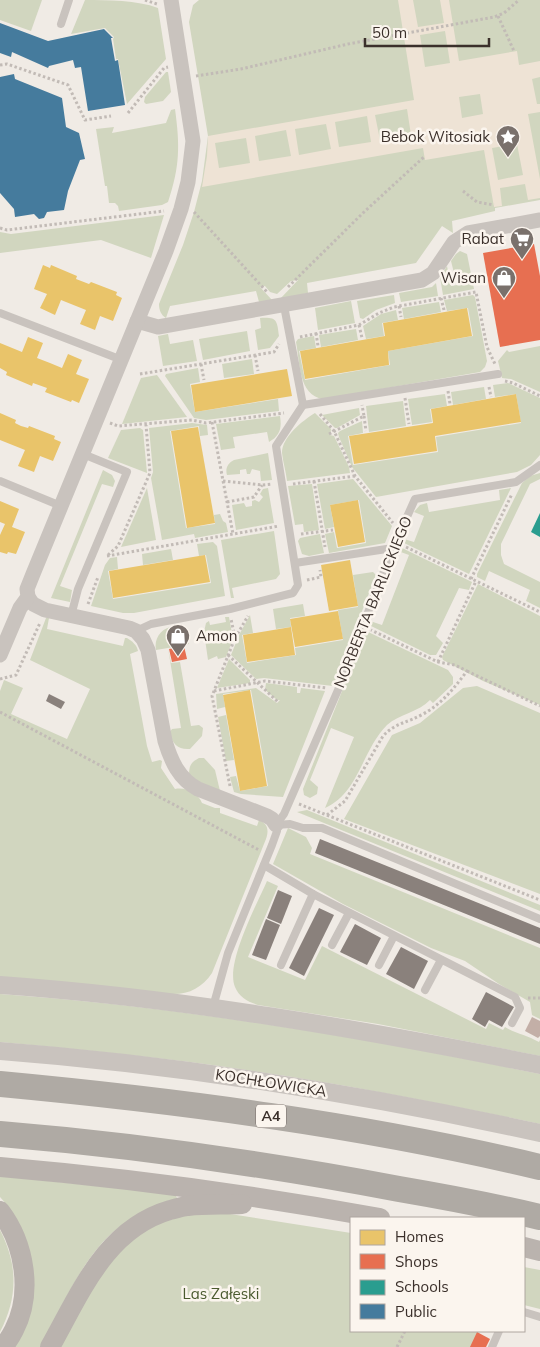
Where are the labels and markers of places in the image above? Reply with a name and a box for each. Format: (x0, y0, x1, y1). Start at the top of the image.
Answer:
place icon: Bebok Witosiak (495, 124, 521, 158)
place label: Bebok Witosiak (381, 127, 490, 146)
supermarket icon: Rabat (509, 226, 535, 260)
place label: Rabat (461, 229, 504, 248)
shop icon: Wisan (491, 265, 517, 299)
place label: Wisan (441, 268, 486, 287)
shop icon: Amon (165, 623, 191, 657)
place label: Amon (196, 626, 238, 645)

